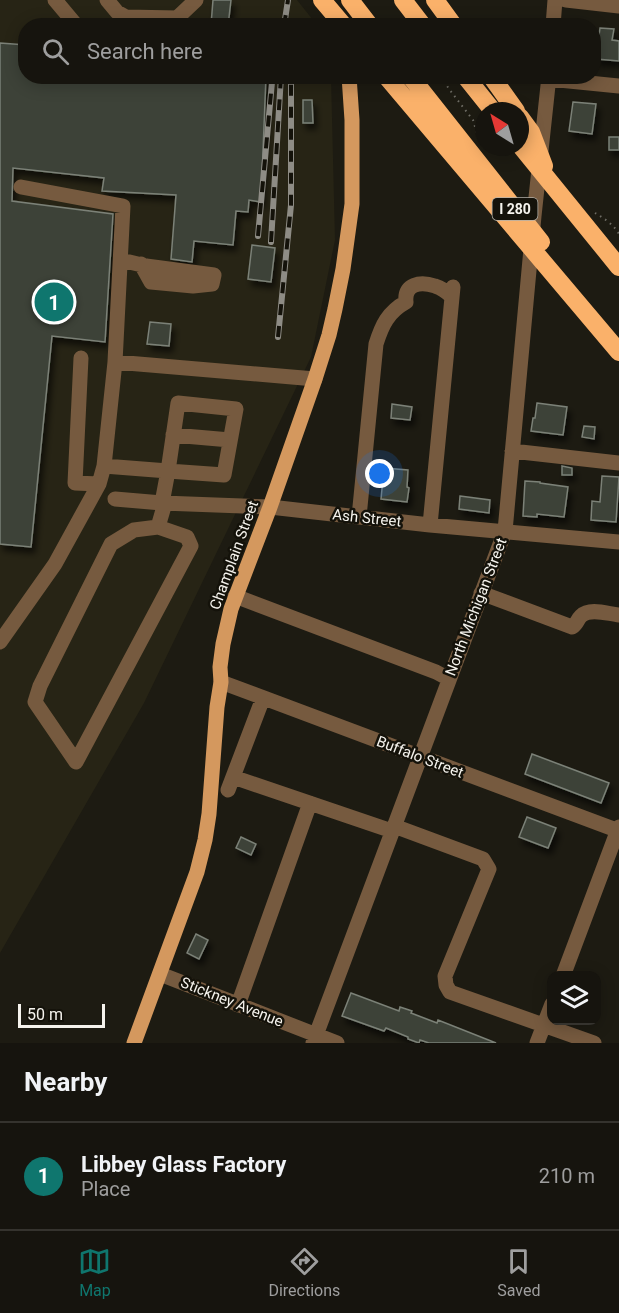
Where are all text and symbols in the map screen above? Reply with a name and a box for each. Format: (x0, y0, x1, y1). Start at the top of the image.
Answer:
search box (18, 18, 601, 84)
icon: search (39, 35, 72, 68)
text: Search here (87, 39, 203, 64)
north arrow (475, 102, 529, 156)
road number: I 280 (492, 198, 538, 220)
pin: 1 (34, 280, 74, 324)
your location (365, 459, 394, 488)
street label: Champlain Street (206, 498, 262, 612)
street label: Ash Street (332, 505, 402, 531)
street label: North Michigan Street (441, 535, 511, 679)
street label: Buffalo Street (374, 732, 466, 782)
map controls (547, 971, 601, 1025)
button: layers (547, 971, 601, 1025)
street label: Stickney Avenue (178, 973, 286, 1031)
scale bar (18, 1001, 105, 1028)
text: 50 m (27, 1005, 63, 1024)
text: Nearby (24, 1067, 107, 1097)
text: Libbey Glass Factory (81, 1152, 286, 1177)
text: 1 (38, 1164, 49, 1188)
text: 210 m (539, 1164, 595, 1188)
text: Place (81, 1177, 130, 1201)
tab: Map (78, 1245, 111, 1300)
tab: Directions (268, 1245, 340, 1300)
tab: Saved (497, 1245, 541, 1300)

